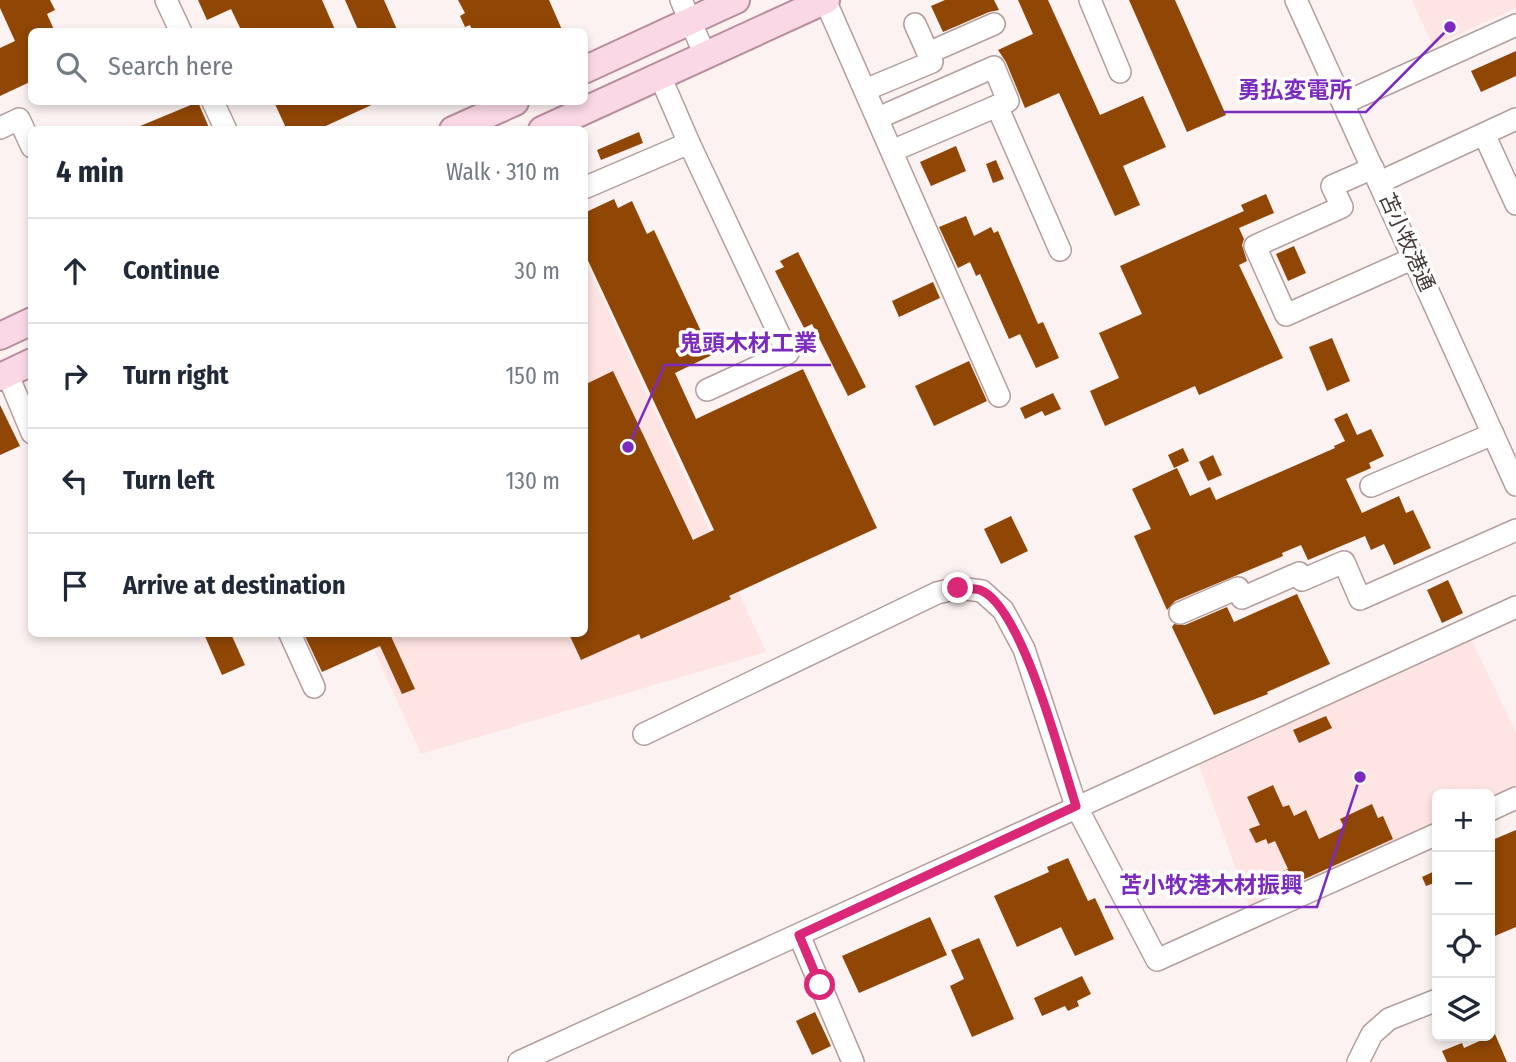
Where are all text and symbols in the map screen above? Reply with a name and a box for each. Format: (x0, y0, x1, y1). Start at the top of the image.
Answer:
search box (28, 28, 588, 105)
icon: search (52, 48, 90, 86)
text: Search here (108, 51, 233, 82)
callout: 勇払変電所 (1223, 68, 1366, 112)
text: 勇払変電所 (1238, 76, 1353, 104)
text: 4 min (56, 154, 124, 190)
text: Walk · 310 m (446, 158, 560, 186)
street label: 苫小牧港通 (1374, 189, 1440, 295)
icon: ahead (56, 252, 94, 290)
text: Continue (123, 255, 220, 286)
text: 30 m (515, 257, 560, 285)
callout: 鬼頭木材工業 (665, 321, 831, 365)
text: 鬼頭木材工業 (679, 329, 817, 357)
icon: right (56, 357, 94, 395)
text: Turn right (123, 360, 229, 391)
text: 150 m (505, 362, 560, 390)
icon: left (56, 462, 94, 500)
text: Turn left (123, 465, 215, 496)
text: 130 m (506, 467, 560, 495)
icon: arrive (56, 567, 94, 605)
text: Arrive at destination (123, 570, 346, 601)
route end (942, 572, 973, 603)
map controls (1432, 789, 1495, 1041)
button: + (1432, 789, 1495, 852)
button: − (1432, 852, 1495, 915)
callout: 苫小牧港木材振興 (1105, 863, 1317, 907)
text: 苫小牧港木材振興 (1119, 871, 1303, 899)
button: locate (1432, 915, 1495, 978)
route start (804, 969, 835, 1000)
button: layers (1432, 978, 1495, 1041)

